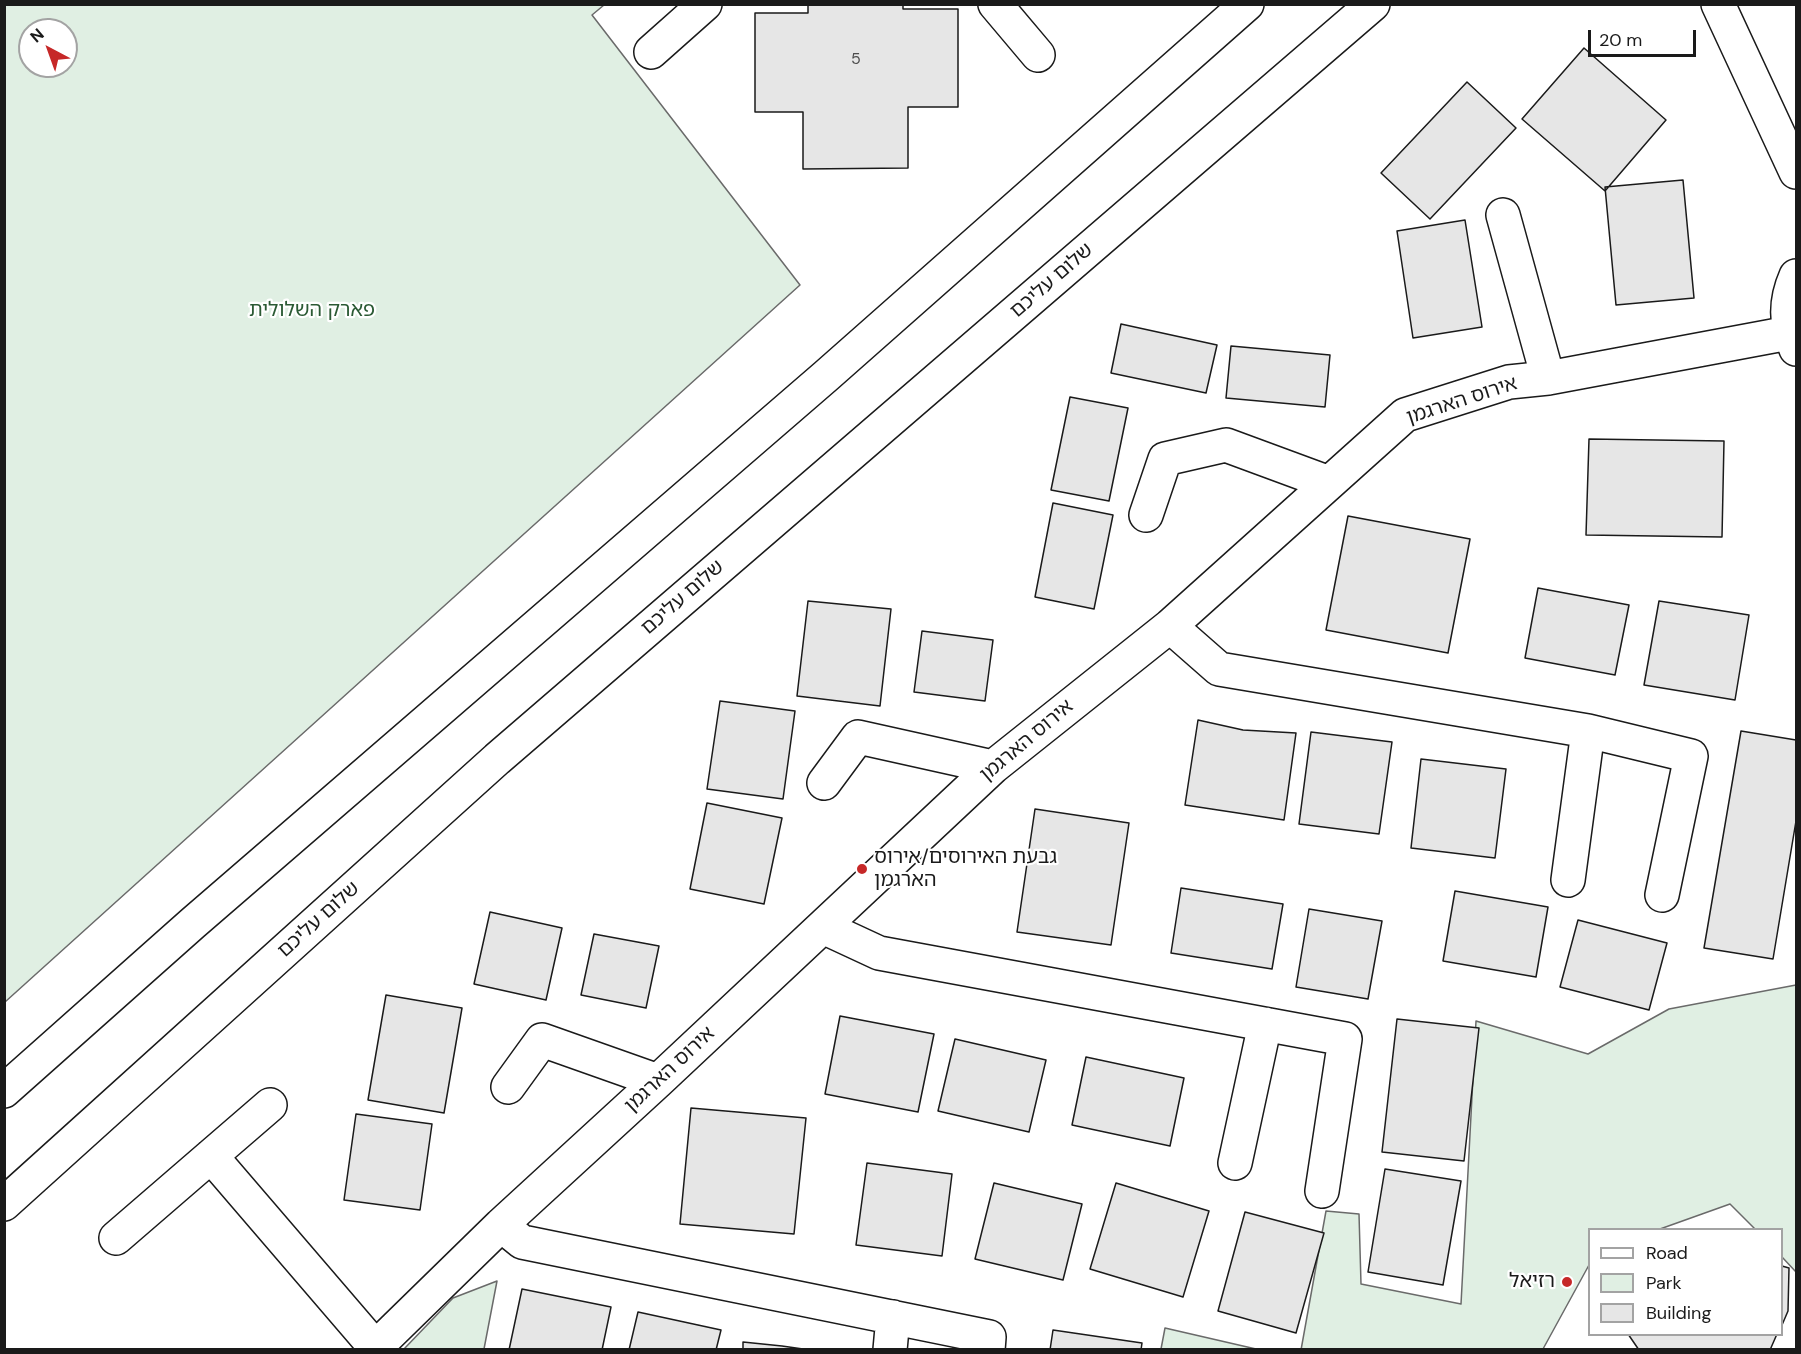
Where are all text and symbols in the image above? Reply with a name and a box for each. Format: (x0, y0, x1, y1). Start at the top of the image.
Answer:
north arrow (18, 18, 78, 78)
scale bar (1591, 18, 1699, 56)
text: N (26, 24, 48, 47)
text: 20 m (1599, 28, 1642, 52)
house number: 5 (851, 50, 861, 70)
street label: שלום עליכם (1006, 239, 1098, 323)
park label: פארק השלולית (249, 299, 375, 323)
street label: אירוס הארגמן (1404, 372, 1520, 430)
street label: שלום עליכם (637, 556, 729, 640)
street label: אירוס הארגמן (975, 695, 1079, 787)
place label: גבעת האירוסים/אירוס הארגמן (874, 846, 1057, 893)
marker: גבעת האירוסים/אירוס הארגמן (855, 862, 869, 876)
street label: שלום עליכם (273, 877, 365, 963)
street label: אירוס הארגמן (620, 1022, 720, 1118)
legend (1588, 1228, 1783, 1336)
text: Road (1646, 1241, 1688, 1265)
place label: רזיאל (1509, 1270, 1555, 1294)
text: Park (1646, 1271, 1682, 1295)
marker: רזיאל (1560, 1275, 1574, 1289)
text: Building (1646, 1301, 1711, 1325)

